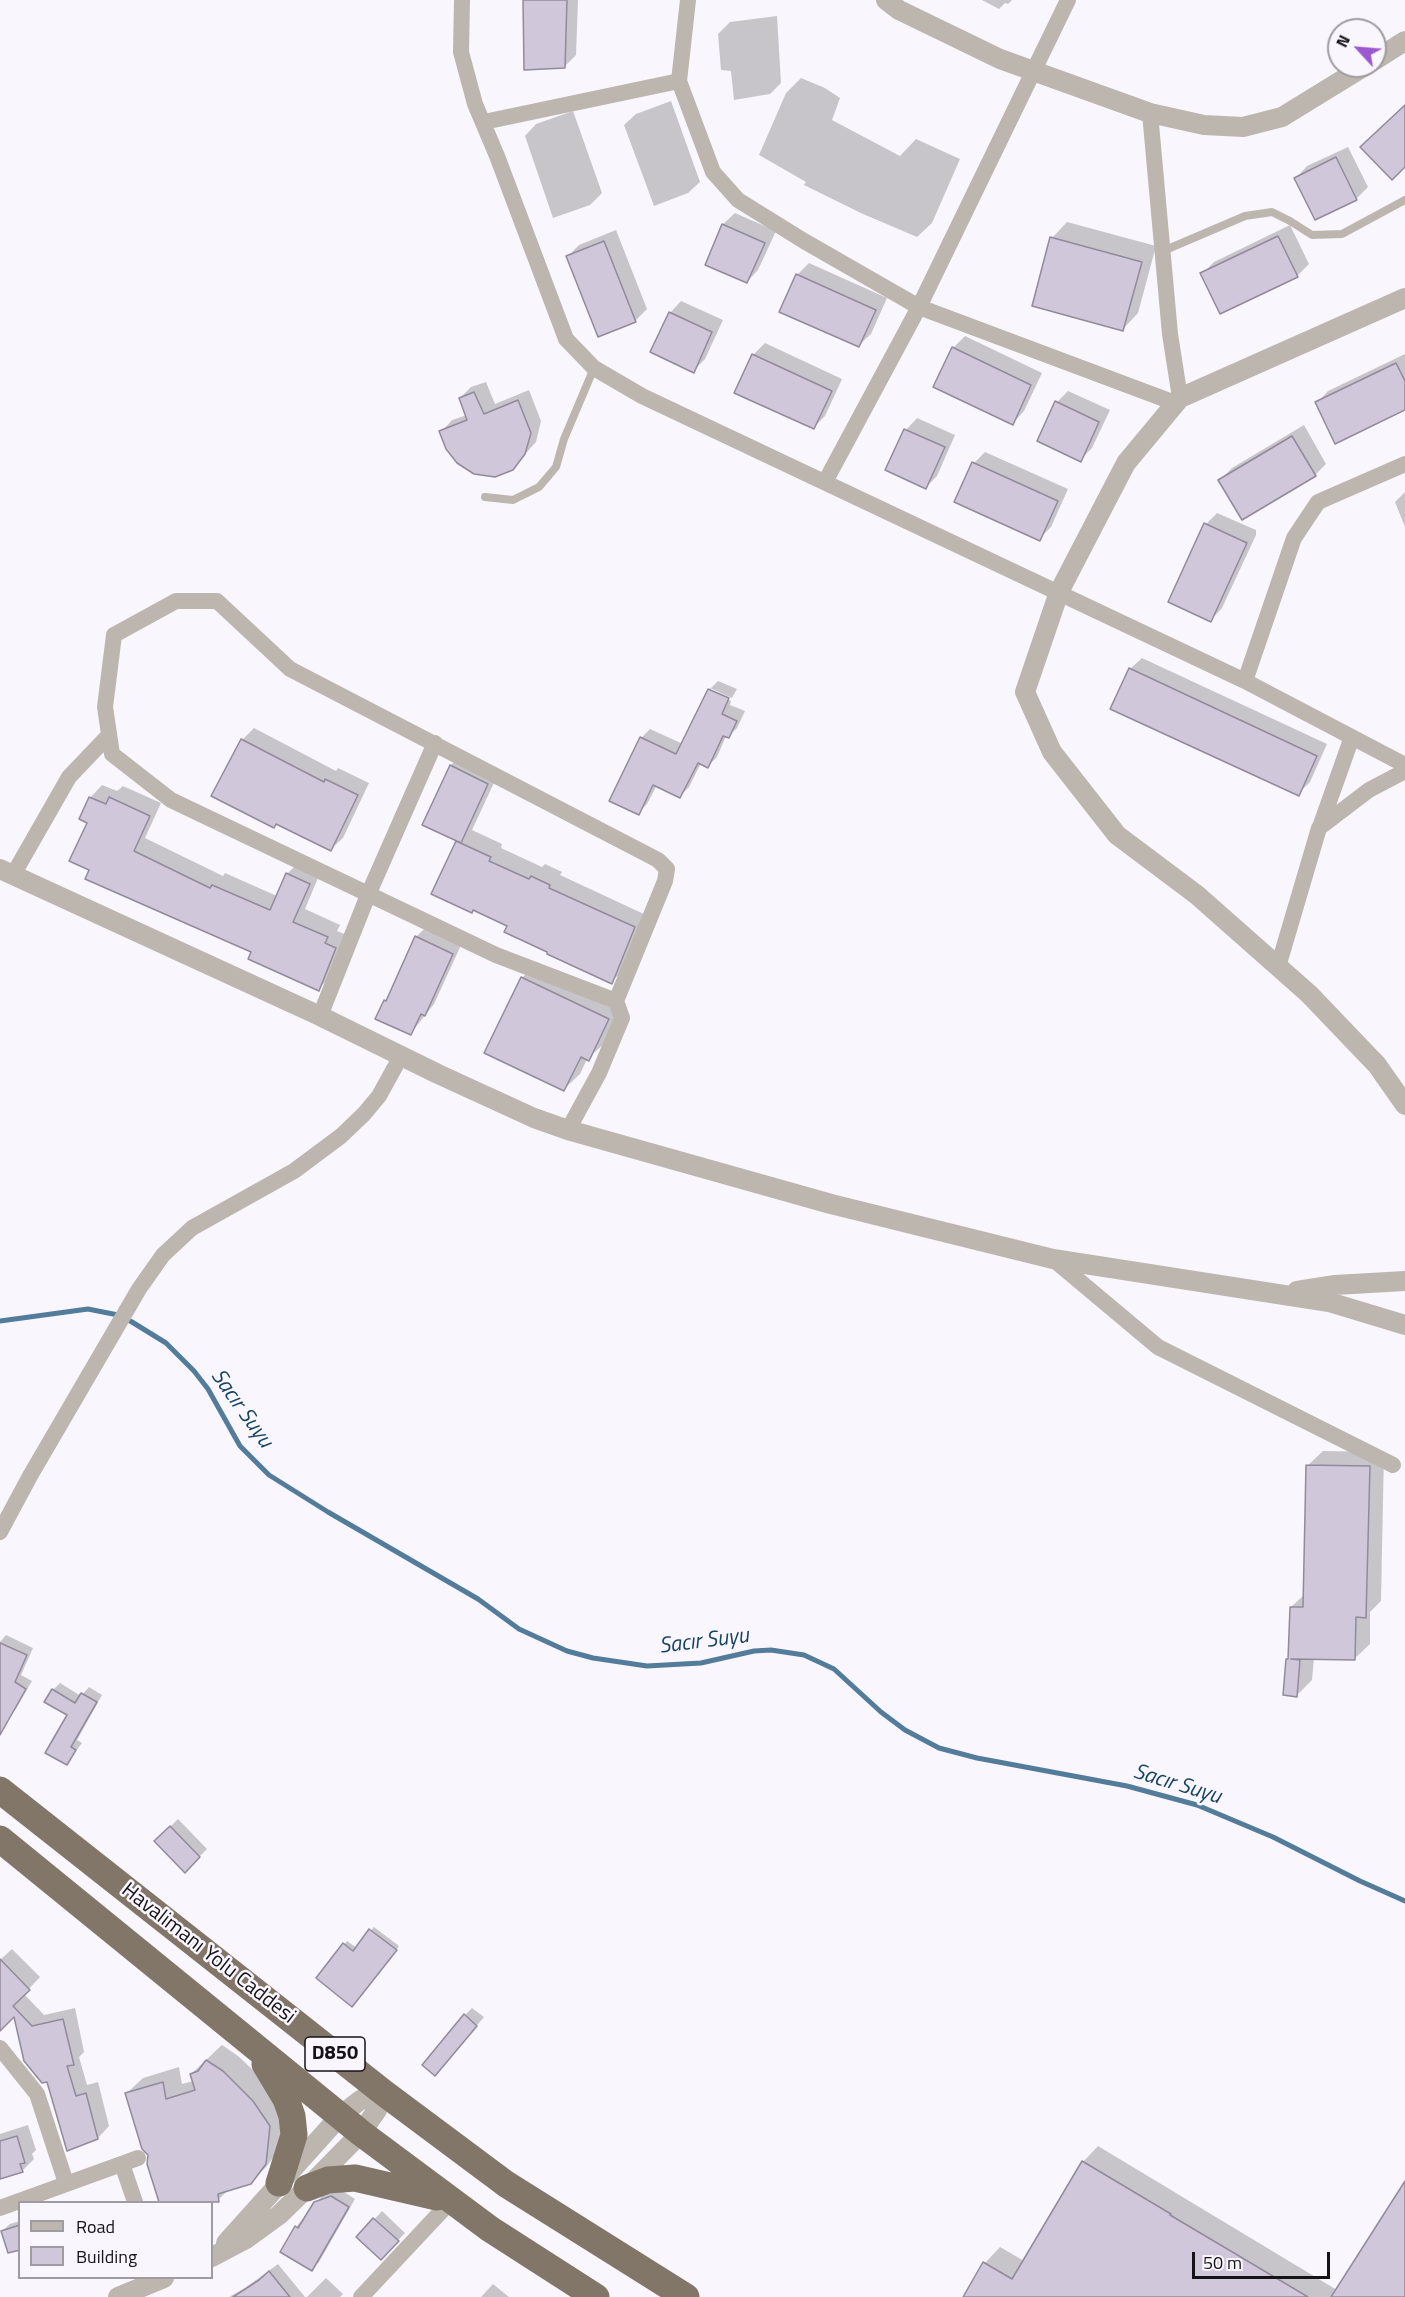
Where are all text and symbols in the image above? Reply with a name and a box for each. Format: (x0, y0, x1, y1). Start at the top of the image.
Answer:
north arrow (1327, 18, 1387, 78)
text: N (1329, 31, 1356, 51)
water label: Sacır Suyu (204, 1365, 278, 1453)
water label: Sacır Suyu (658, 1623, 750, 1661)
water label: Sacır Suyu (1130, 1759, 1224, 1811)
street label: Havalimanı Yolu Caddesi (116, 1878, 300, 2030)
road number: D850 (305, 2037, 365, 2071)
legend (18, 2201, 213, 2279)
text: Road (76, 2213, 115, 2240)
scale bar (1195, 2240, 1333, 2278)
text: Building (76, 2243, 137, 2270)
text: 50 m (1203, 2249, 1242, 2276)

